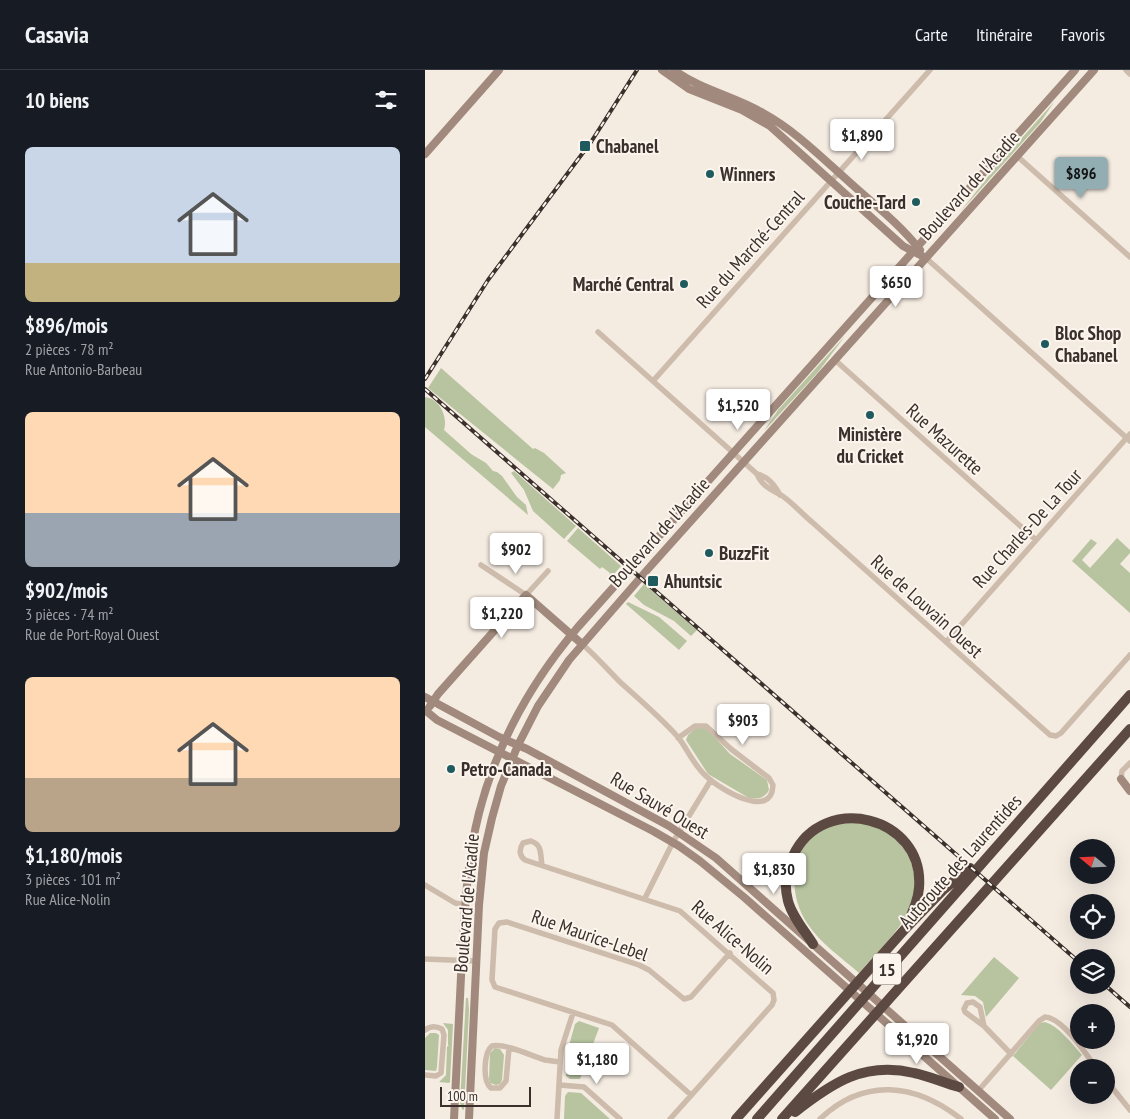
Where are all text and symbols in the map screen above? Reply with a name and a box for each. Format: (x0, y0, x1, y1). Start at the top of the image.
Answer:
text: Casavia (25, 19, 89, 50)
text: Carte (915, 23, 948, 46)
text: Itinéraire (976, 23, 1033, 46)
text: Favoris (1061, 23, 1105, 46)
icon: filters (372, 86, 400, 114)
text: 10 biens (25, 87, 89, 114)
pin: $1,890 (821, 118, 903, 161)
text: $1,890 (841, 125, 883, 145)
street label: Boulevard de l'Acadie (914, 125, 1025, 245)
place label: Chabanel (596, 134, 659, 158)
marker: Chabanel (578, 139, 592, 153)
pin: $896 (1051, 156, 1111, 199)
place label: Winners (719, 162, 776, 186)
text: $896 (1066, 163, 1096, 183)
marker: Winners (704, 168, 716, 180)
icon: home (168, 179, 258, 269)
street label: Rue du Marché-Central (691, 185, 809, 313)
place label: Couche-Tard (824, 190, 906, 214)
marker: Couche-Tard (910, 196, 922, 208)
pin: $650 (866, 266, 926, 308)
place label: Marché Central (573, 272, 674, 296)
text: $650 (881, 272, 911, 292)
marker: Marché Central (678, 278, 690, 290)
text: $896/mois (25, 312, 108, 339)
place label: Bloc Shop Chabanel (1055, 321, 1122, 367)
marker: Bloc Shop Chabanel (1039, 338, 1051, 350)
text: 2 pièces · 78 m² (25, 339, 114, 359)
text: Rue Antonio-Barbeau (25, 359, 142, 379)
pin: $1,520 (697, 388, 779, 431)
text: $1,520 (717, 395, 759, 415)
street label: Rue Mazurette (902, 398, 989, 480)
marker: Ministère du Cricket (864, 409, 876, 421)
place label: Ministère du Cricket (837, 422, 904, 468)
icon: home (168, 444, 258, 534)
street label: Rue Charles-De La Tour (967, 463, 1087, 593)
street label: Boulevard de l'Acadie (604, 472, 715, 592)
pin: $902 (486, 532, 546, 575)
text: $902 (501, 539, 531, 559)
place label: BuzzFit (719, 541, 769, 565)
marker: BuzzFit (703, 547, 715, 559)
street label: Rue de Louvain Ouest (866, 549, 989, 663)
place label: Ahuntsic (663, 569, 723, 593)
marker: Ahuntsic (646, 574, 660, 588)
text: $902/mois (25, 577, 108, 604)
pin: $1,220 (461, 596, 543, 639)
text: $1,220 (481, 603, 523, 623)
text: 3 pièces · 74 m² (25, 604, 114, 624)
text: Rue de Port-Royal Ouest (25, 624, 159, 644)
pin: $903 (713, 704, 773, 746)
icon: home (168, 709, 258, 799)
text: $903 (728, 710, 758, 730)
place label: Petro-Canada (461, 757, 552, 781)
marker: Petro-Canada (445, 763, 457, 775)
street label: Rue Sauvé Ouest (606, 766, 714, 844)
street label: Autoroute des Laurentides (893, 789, 1027, 933)
street label: Boulevard de l'Acadie (448, 832, 484, 973)
north arrow (1070, 839, 1115, 884)
map controls (1070, 839, 1115, 1104)
text: $1,180/mois (25, 842, 122, 869)
pin: $1,830 (733, 852, 815, 895)
text: $1,830 (753, 859, 795, 879)
text: 3 pièces · 101 m² (25, 869, 121, 889)
text: Rue Alice-Nolin (25, 889, 110, 909)
button: locate (1070, 894, 1115, 939)
street label: Rue Alice-Nolin (687, 895, 779, 979)
street label: Rue Maurice-Lebel (529, 904, 652, 966)
button: layers (1070, 949, 1115, 994)
road number: 15 (873, 954, 901, 984)
button: + (1070, 1004, 1115, 1049)
pin: $1,920 (876, 1022, 958, 1065)
text: $1,920 (896, 1029, 938, 1049)
pin: $1,180 (556, 1042, 638, 1085)
text: $1,180 (576, 1049, 618, 1069)
button: − (1070, 1059, 1115, 1104)
scale bar (440, 1084, 531, 1107)
text: 100 m (447, 1087, 478, 1105)

